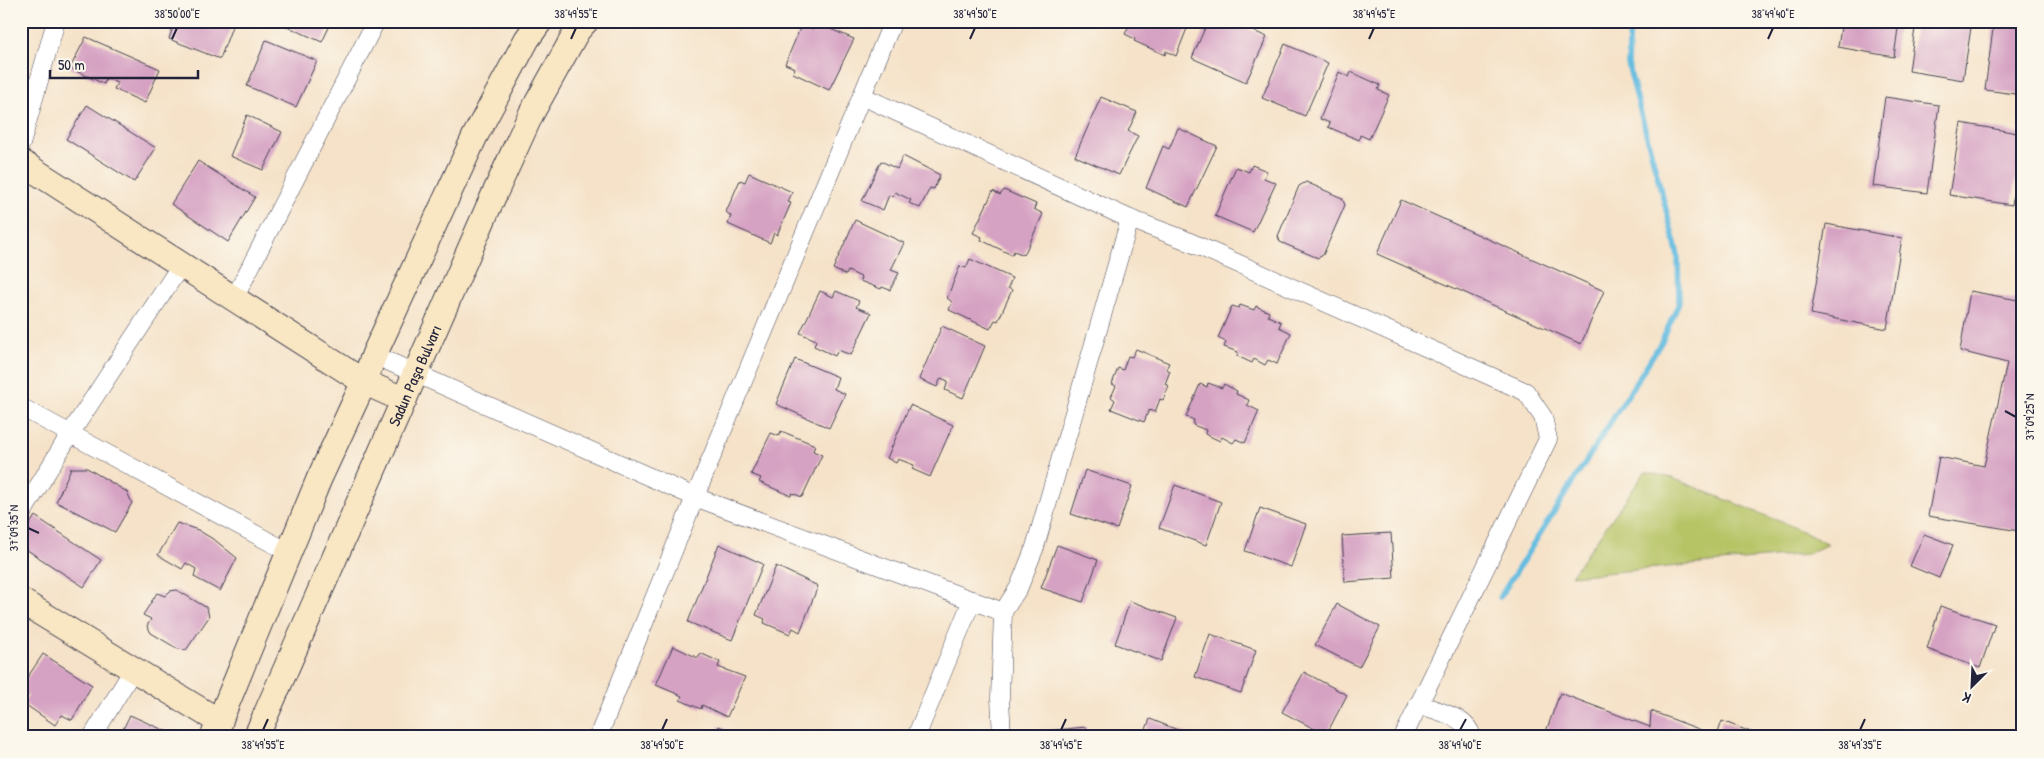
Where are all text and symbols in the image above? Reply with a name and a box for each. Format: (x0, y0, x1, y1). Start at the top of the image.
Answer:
text: 38°50'00"E (154, 5, 200, 22)
text: 38°49'55"E (554, 5, 598, 22)
text: 38°49'50"E (953, 5, 998, 22)
text: 38°49'45"E (1353, 5, 1396, 22)
text: 38°49'40"E (1751, 5, 1795, 22)
scale bar (50, 48, 198, 80)
text: 50 m (58, 54, 85, 75)
street label: Sadun Paşa Bulvarı (383, 321, 447, 429)
text: 37°09'25"N (2021, 394, 2038, 440)
text: 37°09'35"N (5, 505, 22, 551)
north arrow (1946, 660, 1996, 710)
text: K (1959, 688, 1974, 709)
text: 38°49'55"E (241, 736, 285, 753)
text: 38°49'50"E (640, 736, 685, 753)
text: 38°49'45"E (1040, 736, 1083, 753)
text: 38°49'40"E (1438, 736, 1482, 753)
text: 38°49'35"E (1838, 736, 1883, 753)

